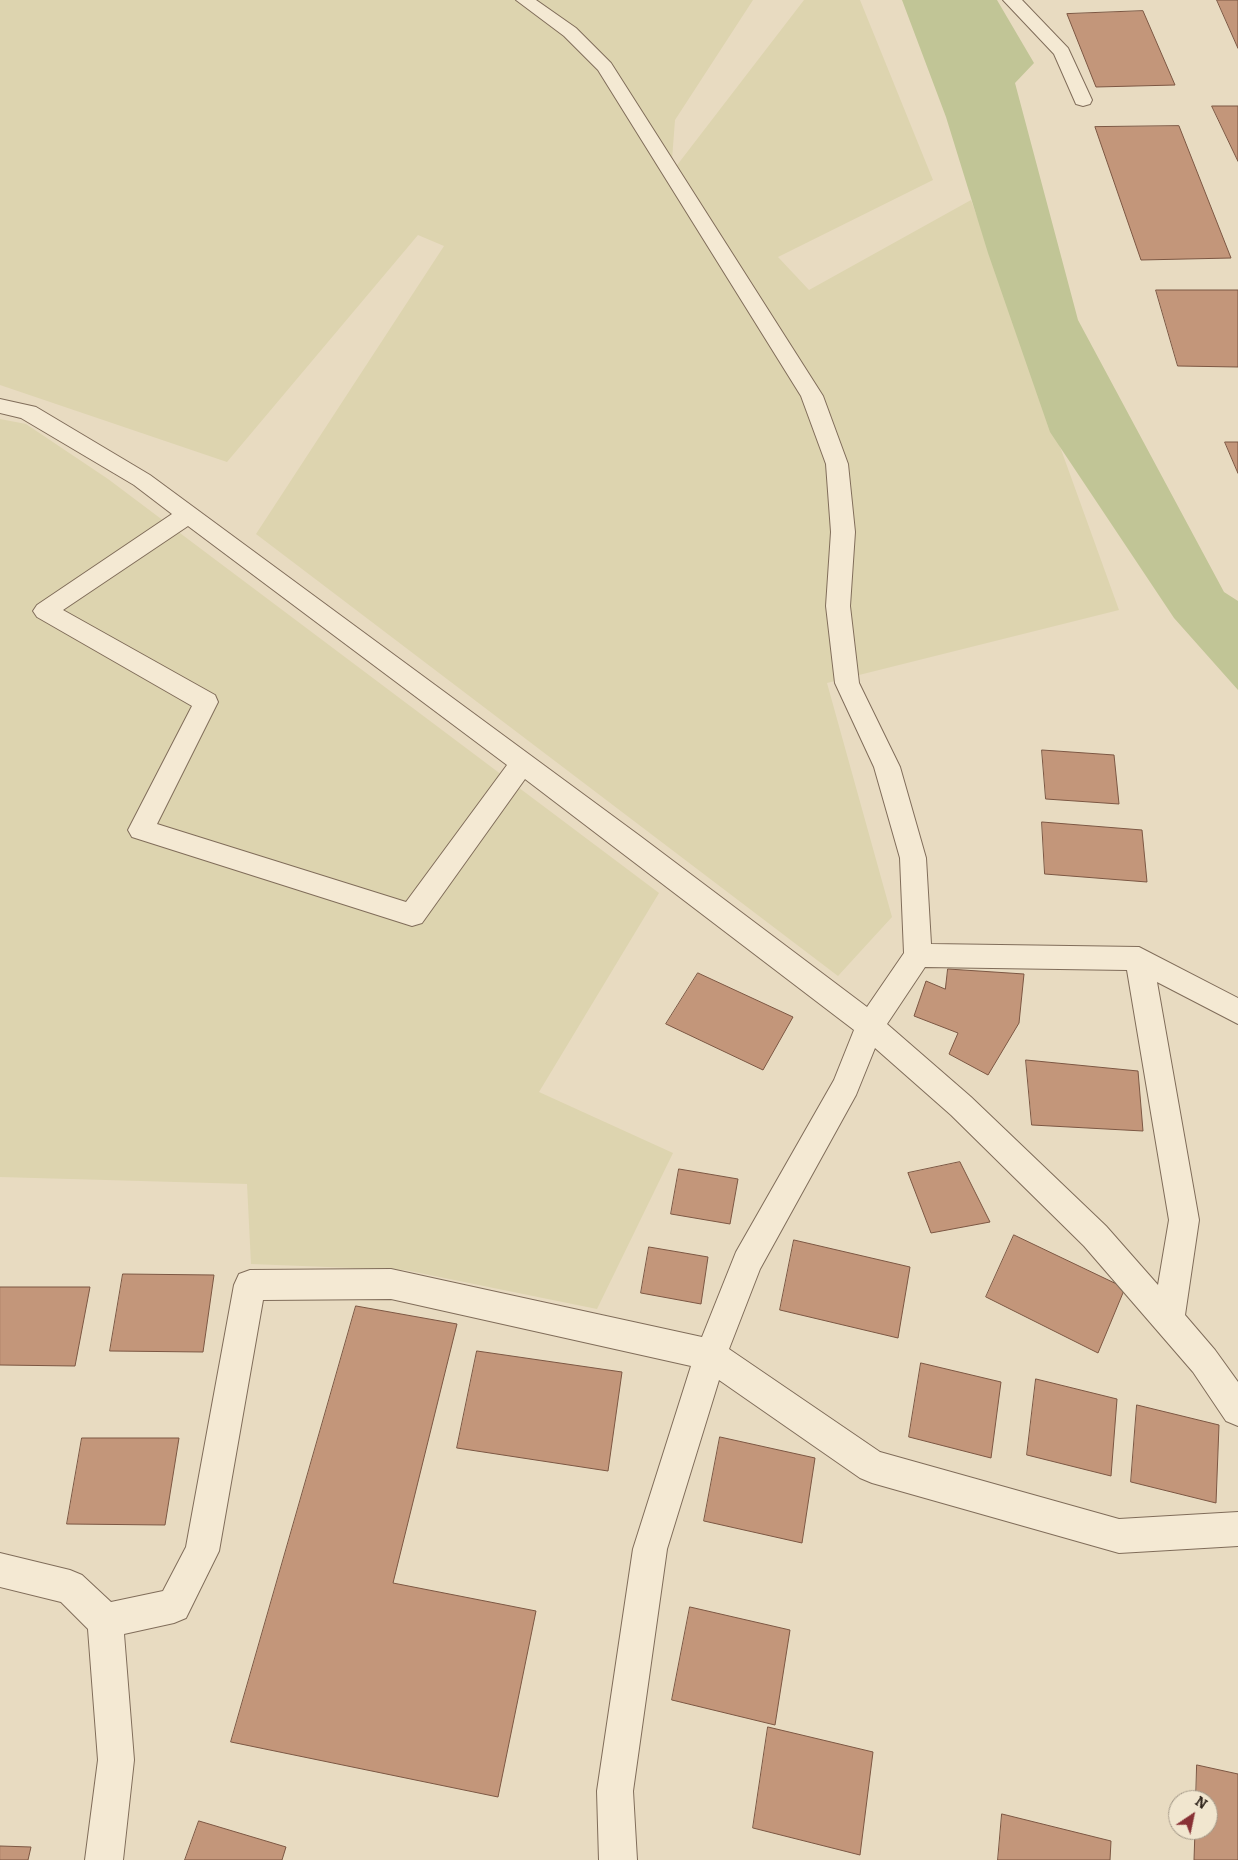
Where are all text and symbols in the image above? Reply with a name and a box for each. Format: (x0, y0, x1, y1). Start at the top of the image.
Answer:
north arrow (1168, 1790, 1218, 1840)
text: N (1192, 1793, 1210, 1813)

